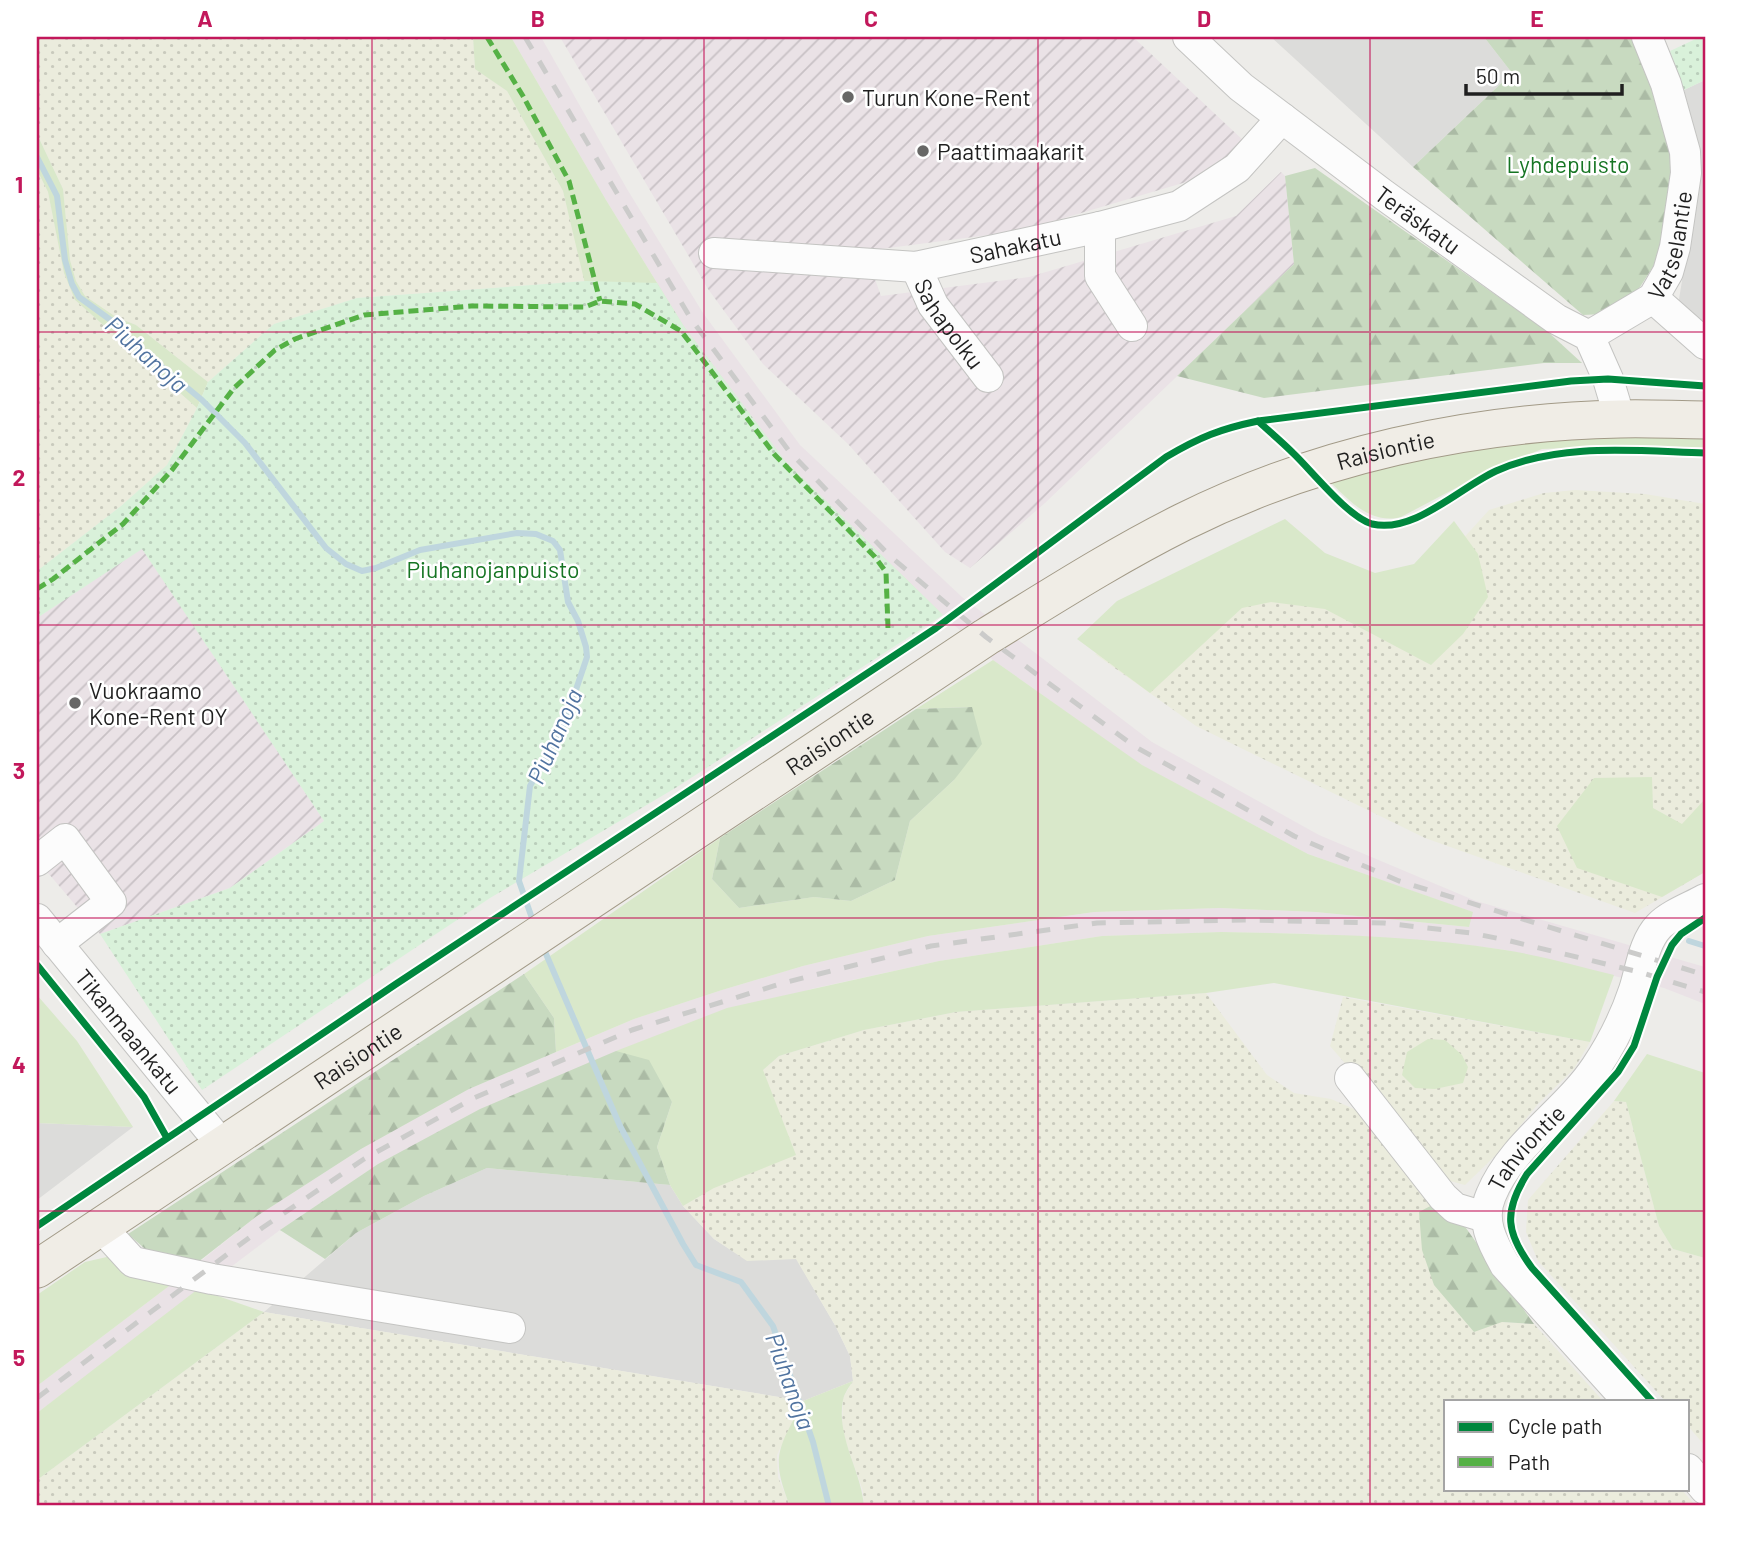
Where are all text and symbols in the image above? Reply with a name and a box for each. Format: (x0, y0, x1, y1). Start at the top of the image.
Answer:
text: A (197, 4, 213, 32)
text: B (531, 4, 545, 32)
text: C (864, 4, 878, 32)
text: D (1197, 4, 1211, 32)
text: E (1530, 4, 1544, 32)
scale bar (1466, 52, 1621, 96)
text: 50 m (1476, 63, 1520, 88)
place label: Turun Kone-Rent (862, 83, 1031, 111)
marker: Turun Kone-Rent (840, 89, 856, 105)
place label: Paattimaakarit (937, 137, 1085, 165)
marker: Paattimaakarit (915, 143, 931, 159)
park label: Lyhdepuisto (1507, 150, 1629, 178)
text: 1 (15, 170, 23, 198)
street label: Teräskatu (1370, 179, 1466, 260)
street label: Vatselantie (1641, 189, 1697, 304)
street label: Sahakatu (967, 222, 1064, 269)
street label: Sahapolku (909, 274, 990, 374)
water label: Piuhanoja (100, 309, 194, 399)
street label: Raisiontie (1333, 425, 1437, 475)
text: 2 (13, 463, 25, 491)
park label: Piuhanojanpuisto (406, 555, 580, 583)
place label: Vuokraamo Kone-Rent OY (89, 676, 228, 730)
water label: Piuhanoja (520, 684, 588, 788)
marker: Vuokraamo Kone-Rent OY (67, 695, 83, 711)
street label: Raisiontie (780, 702, 879, 781)
text: 3 (13, 756, 25, 784)
street label: Tikanmaankatu (70, 963, 188, 1099)
street label: Raisiontie (308, 1016, 407, 1095)
text: 4 (12, 1050, 26, 1078)
street label: Tahviontie (1481, 1099, 1570, 1195)
water label: Piuhanoja (760, 1329, 822, 1433)
text: 5 (13, 1343, 25, 1371)
legend (1444, 1400, 1690, 1490)
text: Cycle path (1508, 1413, 1602, 1438)
text: Path (1508, 1449, 1550, 1474)

